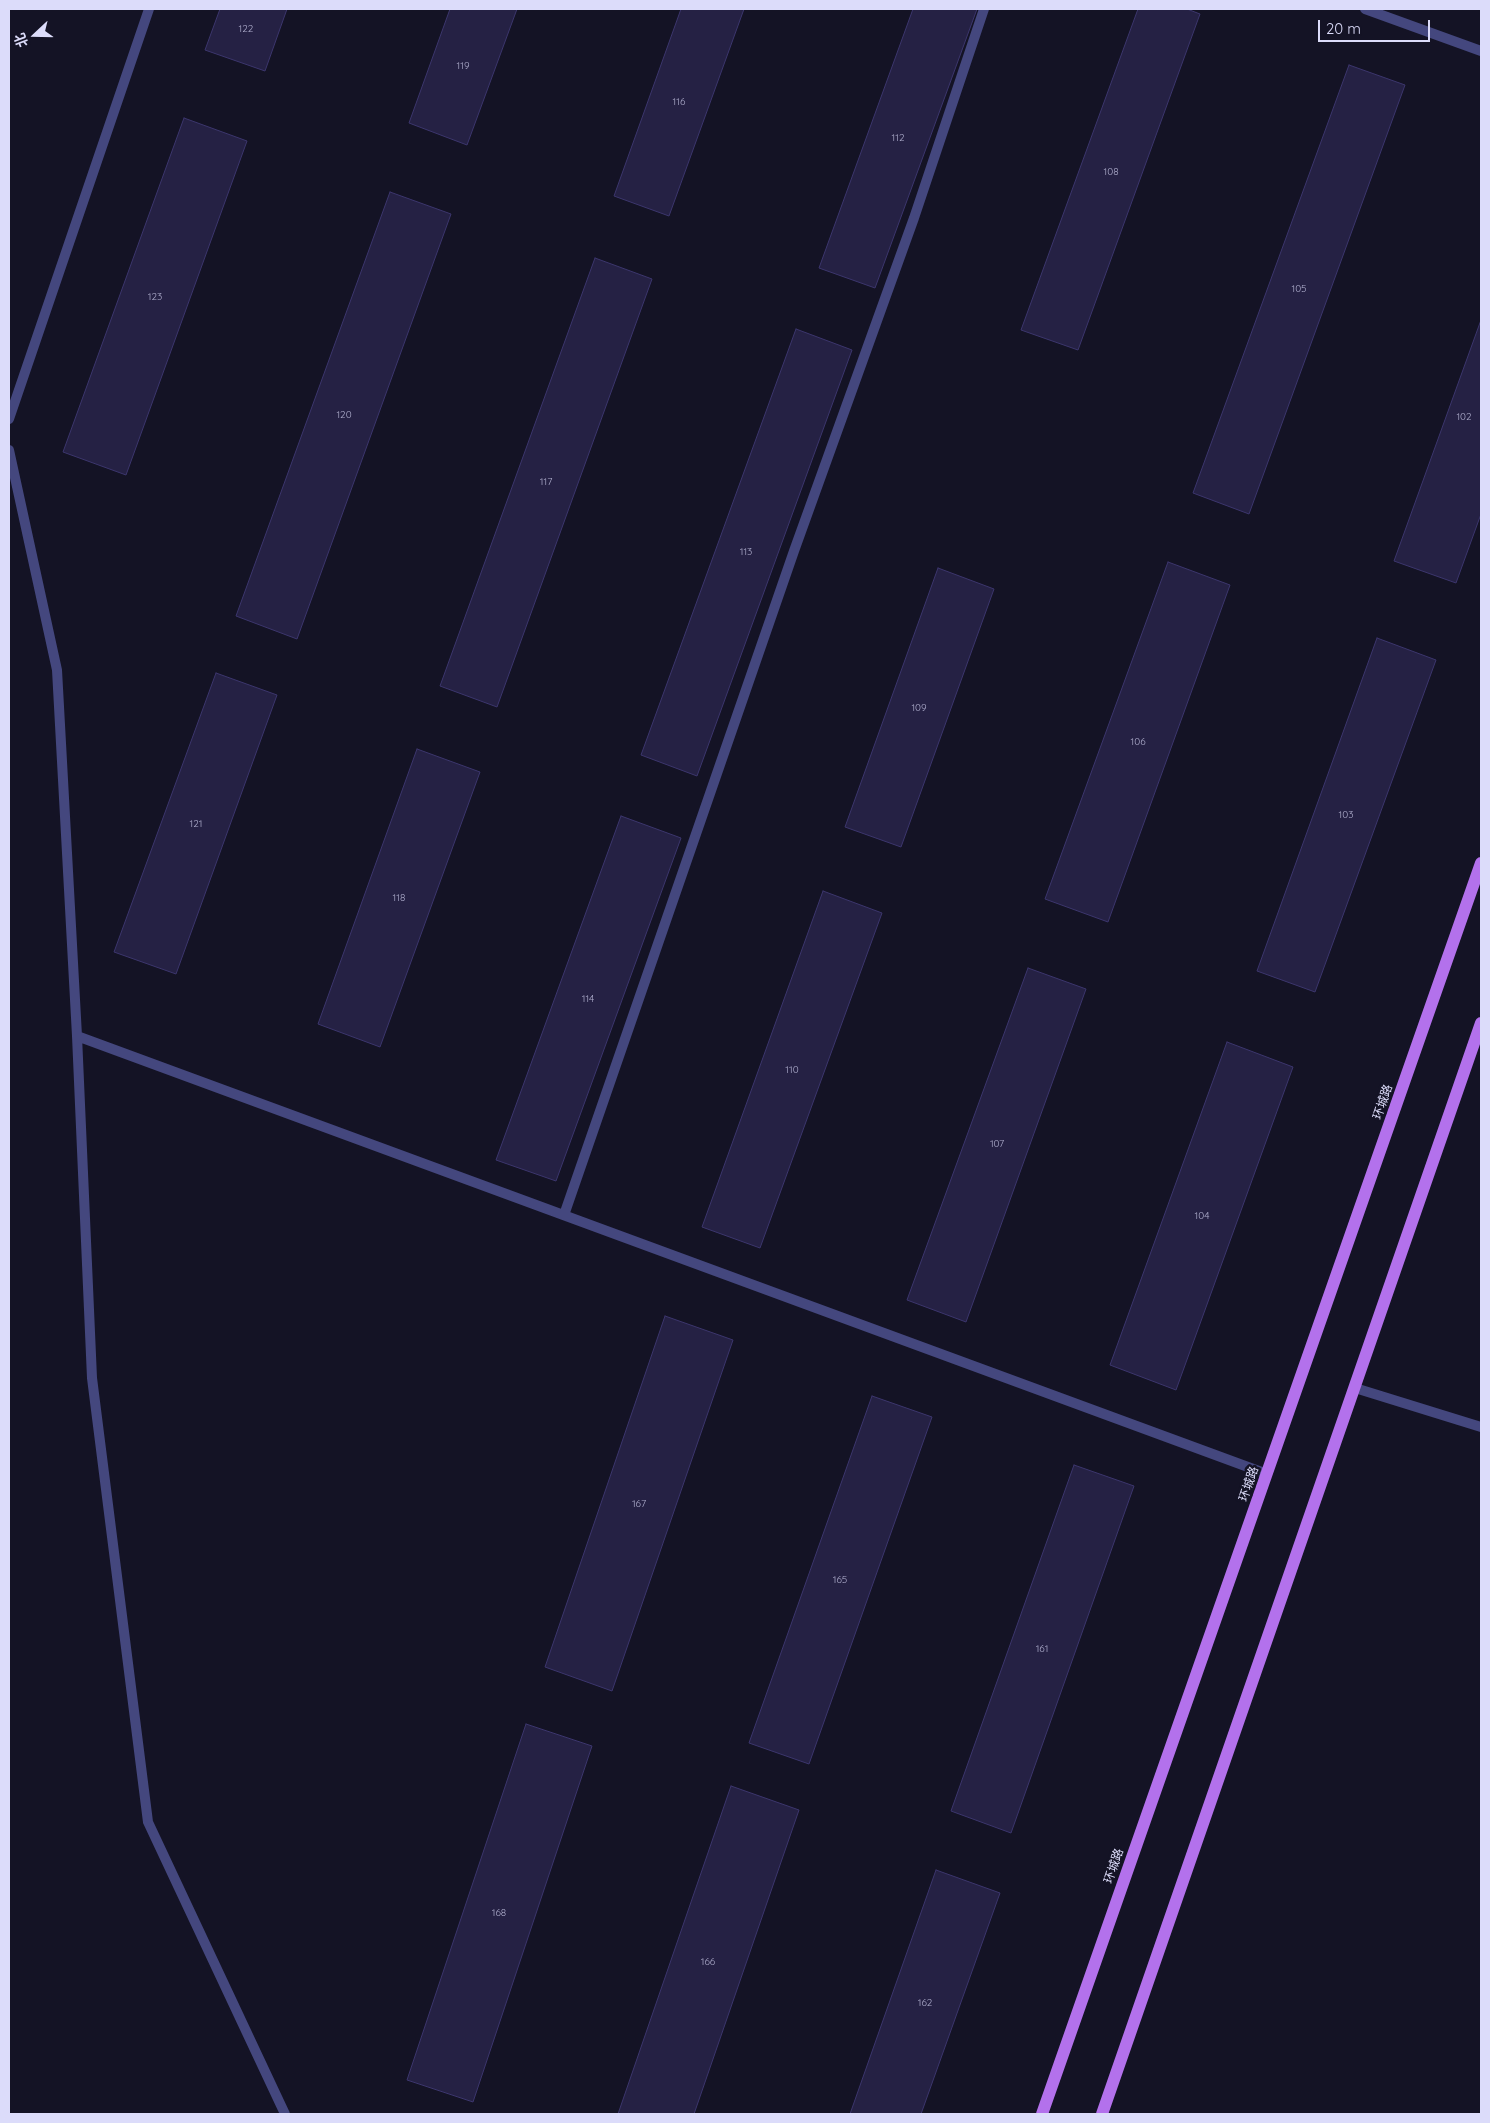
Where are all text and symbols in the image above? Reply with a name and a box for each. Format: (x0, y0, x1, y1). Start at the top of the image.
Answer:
north arrow (10, 10, 60, 60)
scale bar (1320, 10, 1432, 42)
text: 20 m (1326, 19, 1361, 38)
house number: 122 (239, 23, 253, 35)
text: 北 (10, 31, 32, 50)
house number: 119 (457, 60, 469, 72)
house number: 116 (673, 96, 685, 108)
house number: 112 (892, 132, 904, 144)
house number: 108 (1103, 166, 1119, 178)
house number: 105 (1291, 283, 1307, 295)
house number: 123 (148, 291, 162, 303)
house number: 120 (336, 409, 352, 421)
house number: 102 (1456, 411, 1472, 423)
house number: 117 (540, 476, 552, 488)
house number: 113 (740, 546, 752, 558)
house number: 109 (911, 702, 927, 714)
house number: 106 (1130, 736, 1146, 748)
house number: 103 (1339, 809, 1353, 821)
house number: 121 (190, 818, 202, 830)
house number: 118 (393, 892, 405, 904)
house number: 114 (582, 993, 594, 1005)
house number: 110 (785, 1064, 799, 1076)
street label: 环城路 (1370, 1083, 1396, 1121)
house number: 107 (990, 1138, 1004, 1150)
house number: 104 (1195, 1210, 1209, 1222)
street label: 环城路 (1236, 1465, 1262, 1503)
house number: 167 (632, 1498, 646, 1510)
house number: 165 (833, 1574, 847, 1586)
house number: 161 (1036, 1643, 1048, 1655)
street label: 环城路 (1101, 1847, 1127, 1885)
house number: 168 (492, 1907, 506, 1919)
house number: 166 (701, 1956, 715, 1968)
house number: 162 (918, 1997, 932, 2009)

